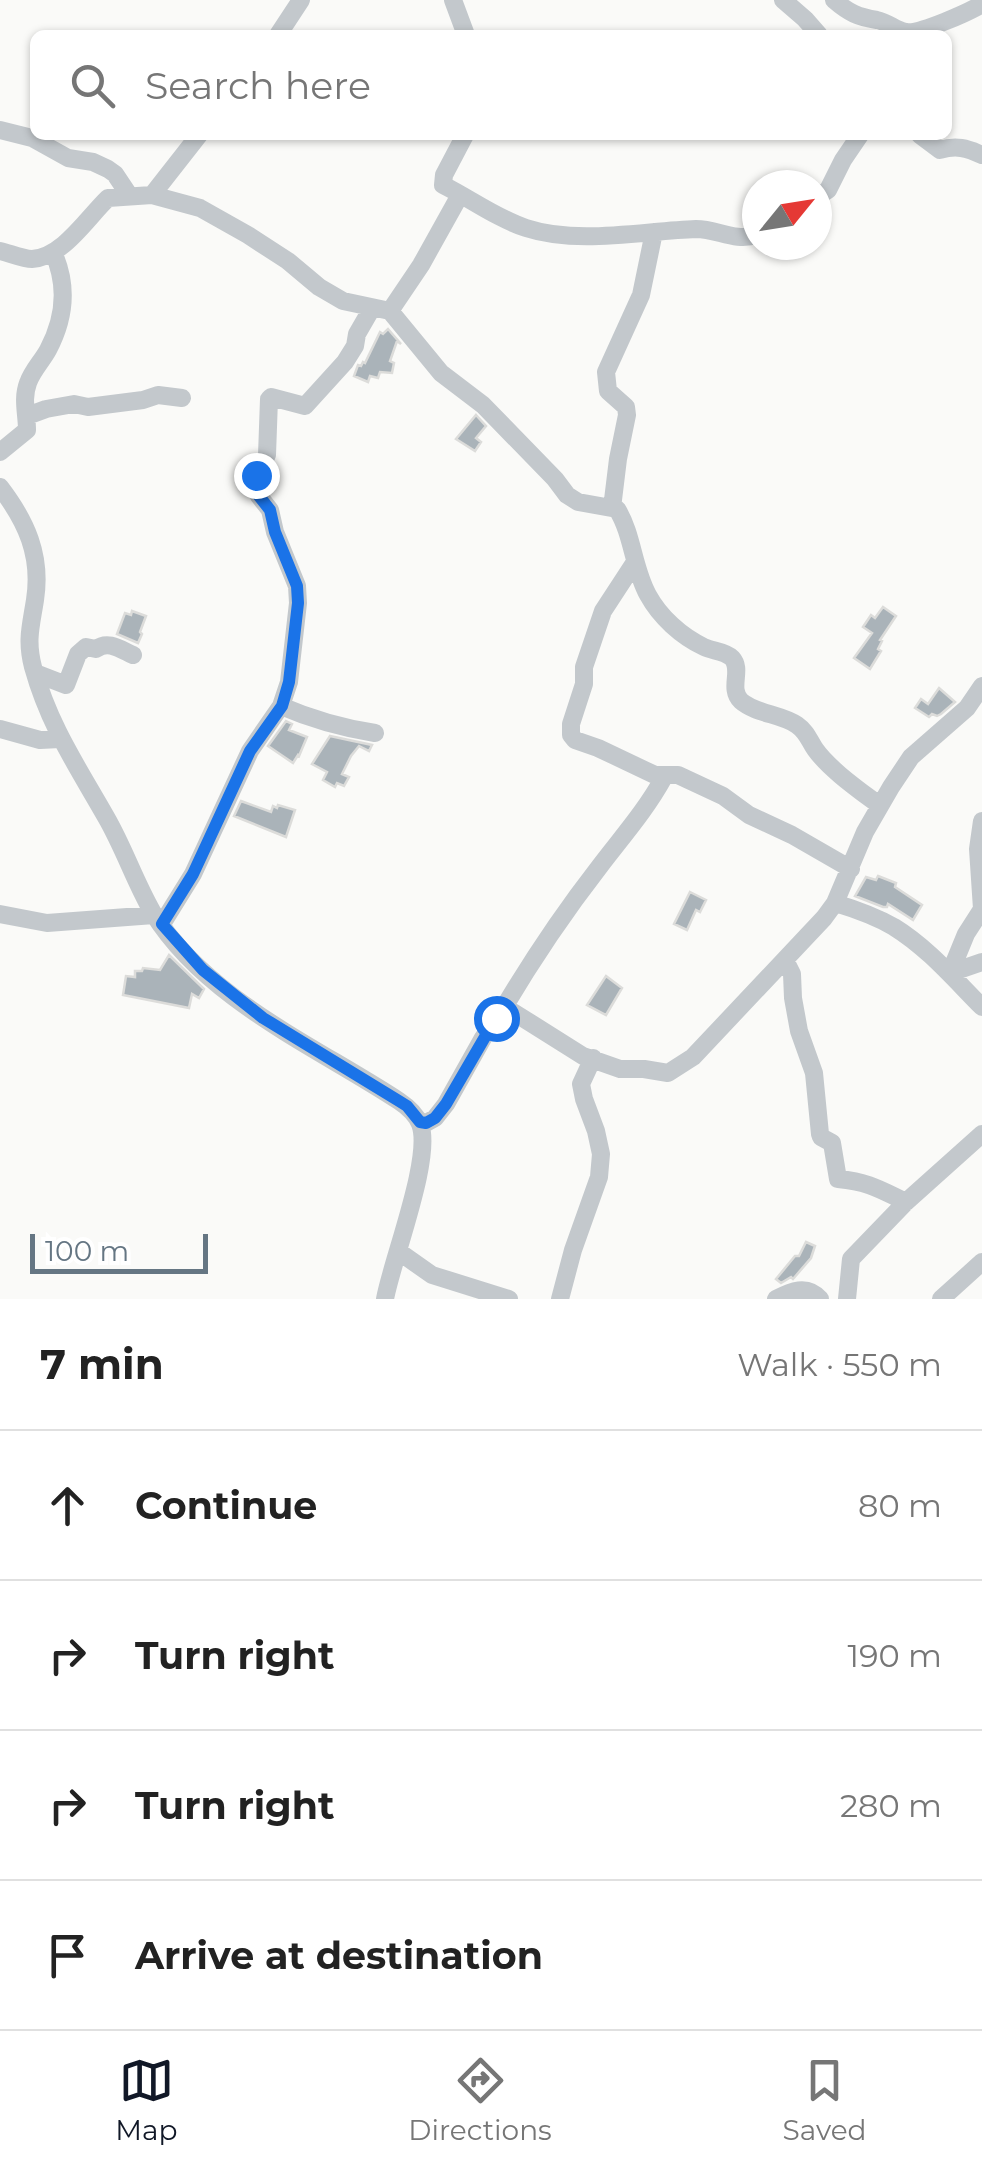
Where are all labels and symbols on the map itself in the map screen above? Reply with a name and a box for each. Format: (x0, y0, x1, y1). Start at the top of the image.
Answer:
north arrow (742, 170, 832, 260)
route end (234, 453, 280, 499)
route start (474, 996, 520, 1042)
scale bar (30, 1229, 208, 1274)

